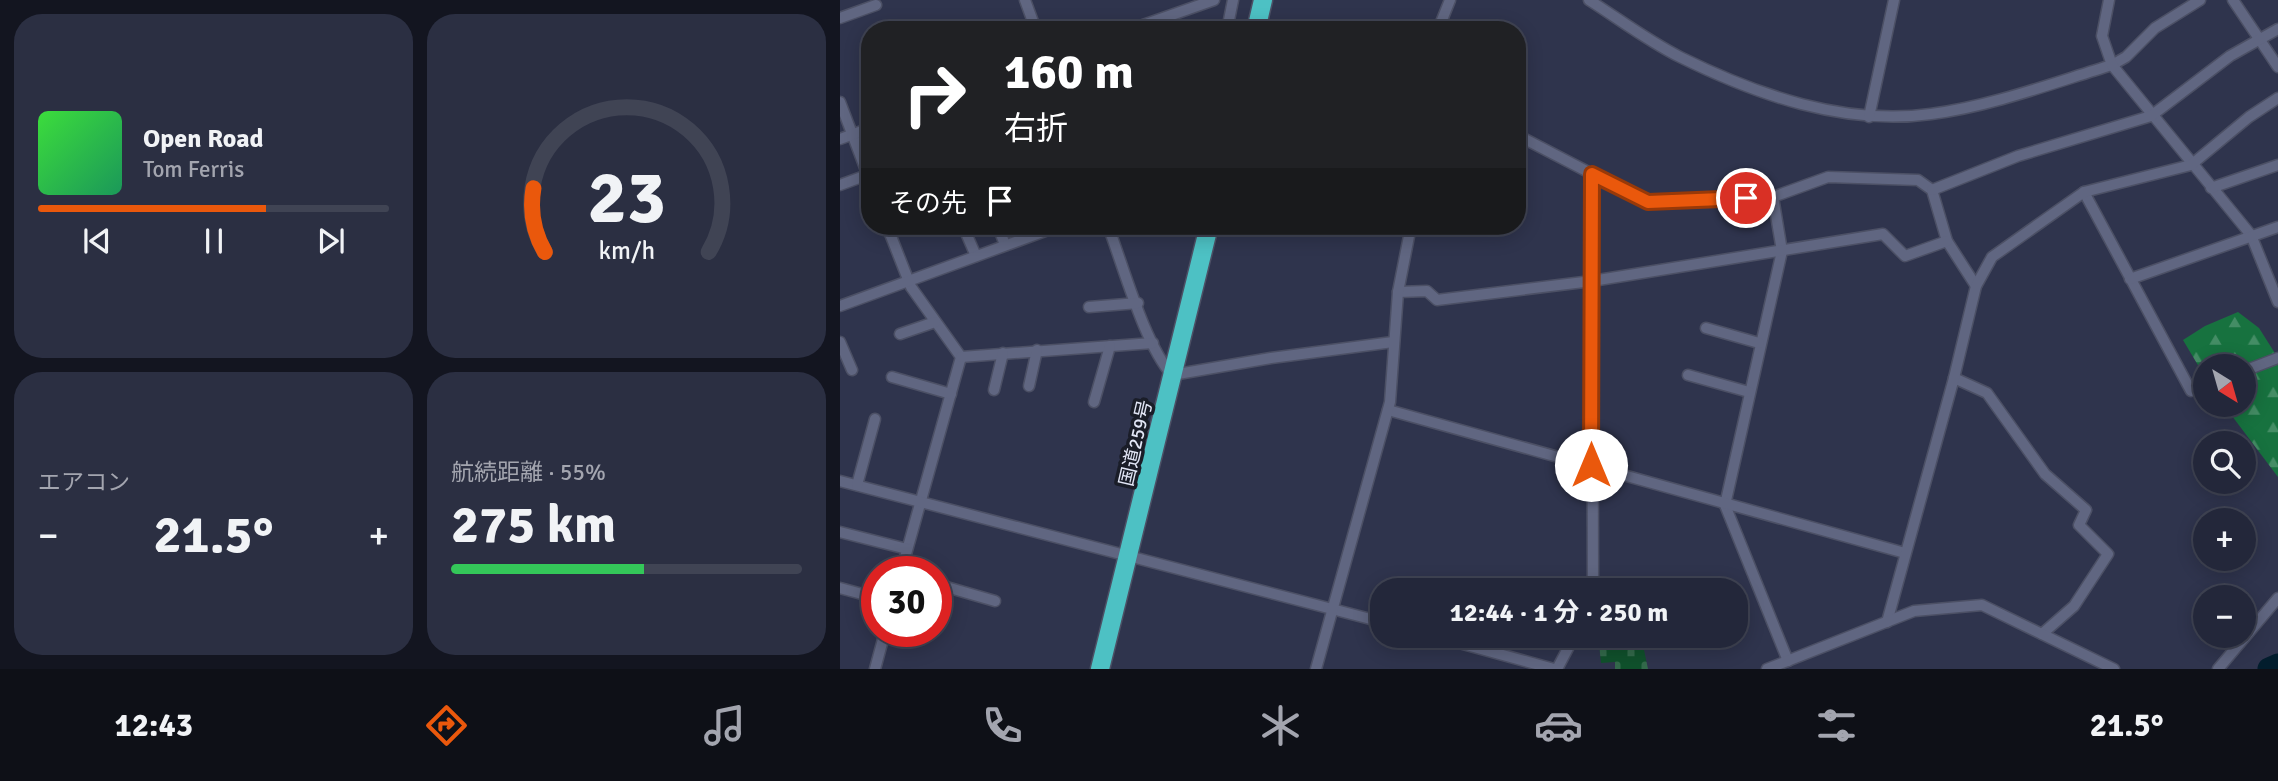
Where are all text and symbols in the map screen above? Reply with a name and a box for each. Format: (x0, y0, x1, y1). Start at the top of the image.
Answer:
text: 160 m (1004, 42, 1134, 102)
icon: right (889, 49, 980, 140)
text: 右折 (1004, 109, 1068, 148)
text: Open Road (143, 123, 264, 155)
text: 23 (587, 154, 666, 243)
text: Tom Ferris (143, 155, 244, 184)
pin (1716, 168, 1776, 228)
icon: arrive (1727, 179, 1765, 217)
icon: arrive (981, 182, 1019, 220)
text: その先 (889, 188, 967, 220)
icon: previous (78, 222, 116, 260)
icon: pause (195, 222, 233, 260)
icon: next (312, 222, 350, 260)
text: km/h (598, 235, 655, 266)
north arrow (2193, 354, 2256, 416)
map controls (2193, 354, 2256, 648)
street label: 国道259号 (1114, 398, 1158, 489)
position arrow (1554, 428, 1628, 502)
button: search (2193, 431, 2256, 494)
text: 航続距離 · 55% (451, 458, 606, 487)
text: エアコン (38, 468, 130, 497)
text: 275 km (451, 493, 616, 557)
text: 21.5° (154, 503, 273, 567)
button: + (2193, 508, 2256, 571)
text: − (38, 512, 59, 559)
text: + (368, 512, 389, 559)
speed limit sign: 30 (861, 556, 952, 647)
button: − (2193, 585, 2256, 648)
text: 12:44 · 1 分 · 250 m (1450, 597, 1668, 629)
icon: directions (422, 701, 471, 750)
icon: music (700, 701, 749, 750)
icon: phone (978, 701, 1027, 750)
icon: climate (1256, 701, 1305, 750)
icon: car (1534, 701, 1583, 750)
icon: filters (1812, 701, 1861, 750)
text: 12:43 (114, 706, 193, 745)
text: 21.5° (2090, 706, 2164, 745)

